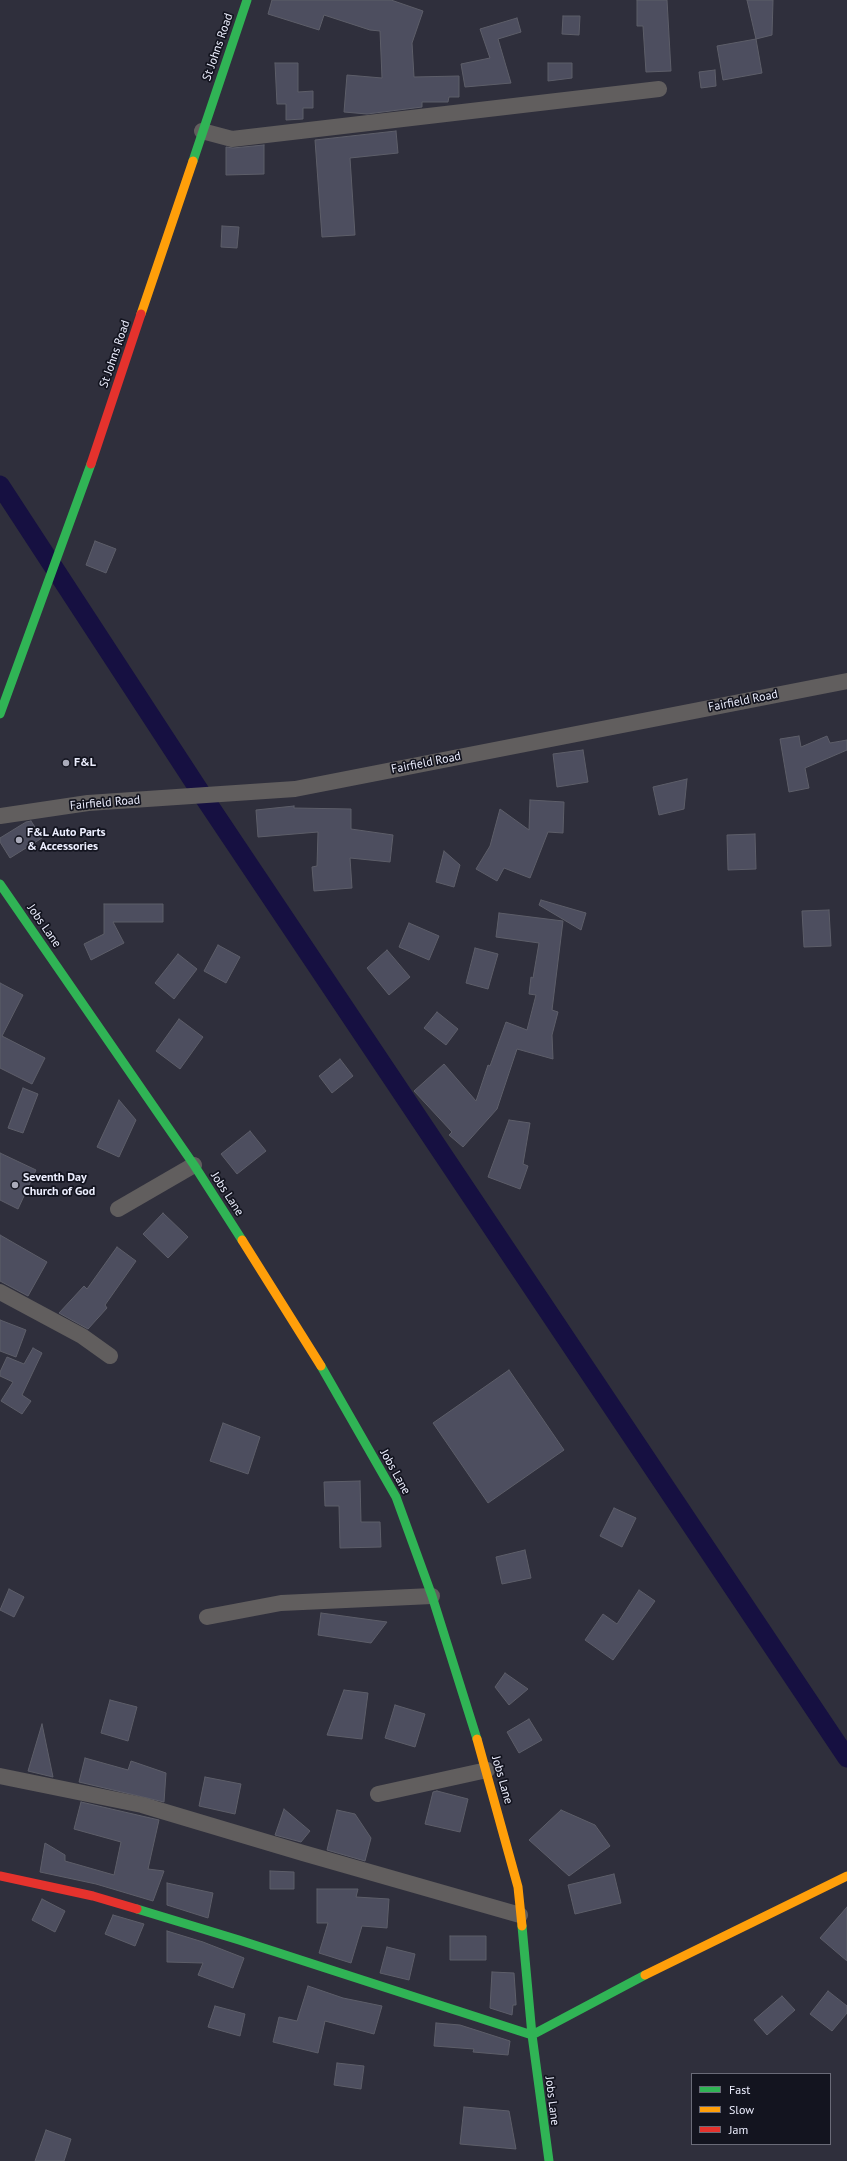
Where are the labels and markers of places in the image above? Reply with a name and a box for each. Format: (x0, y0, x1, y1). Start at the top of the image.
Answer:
place label: F&L (74, 756, 96, 770)
marker: F&L (61, 758, 71, 768)
place label: F&L Auto Parts & Accessories (27, 826, 106, 854)
marker: F&L Auto Parts & Accessories (14, 835, 24, 845)
place label: Seventh Day Church of God (23, 1171, 95, 1199)
marker: Seventh Day Church of God (10, 1180, 20, 1190)

